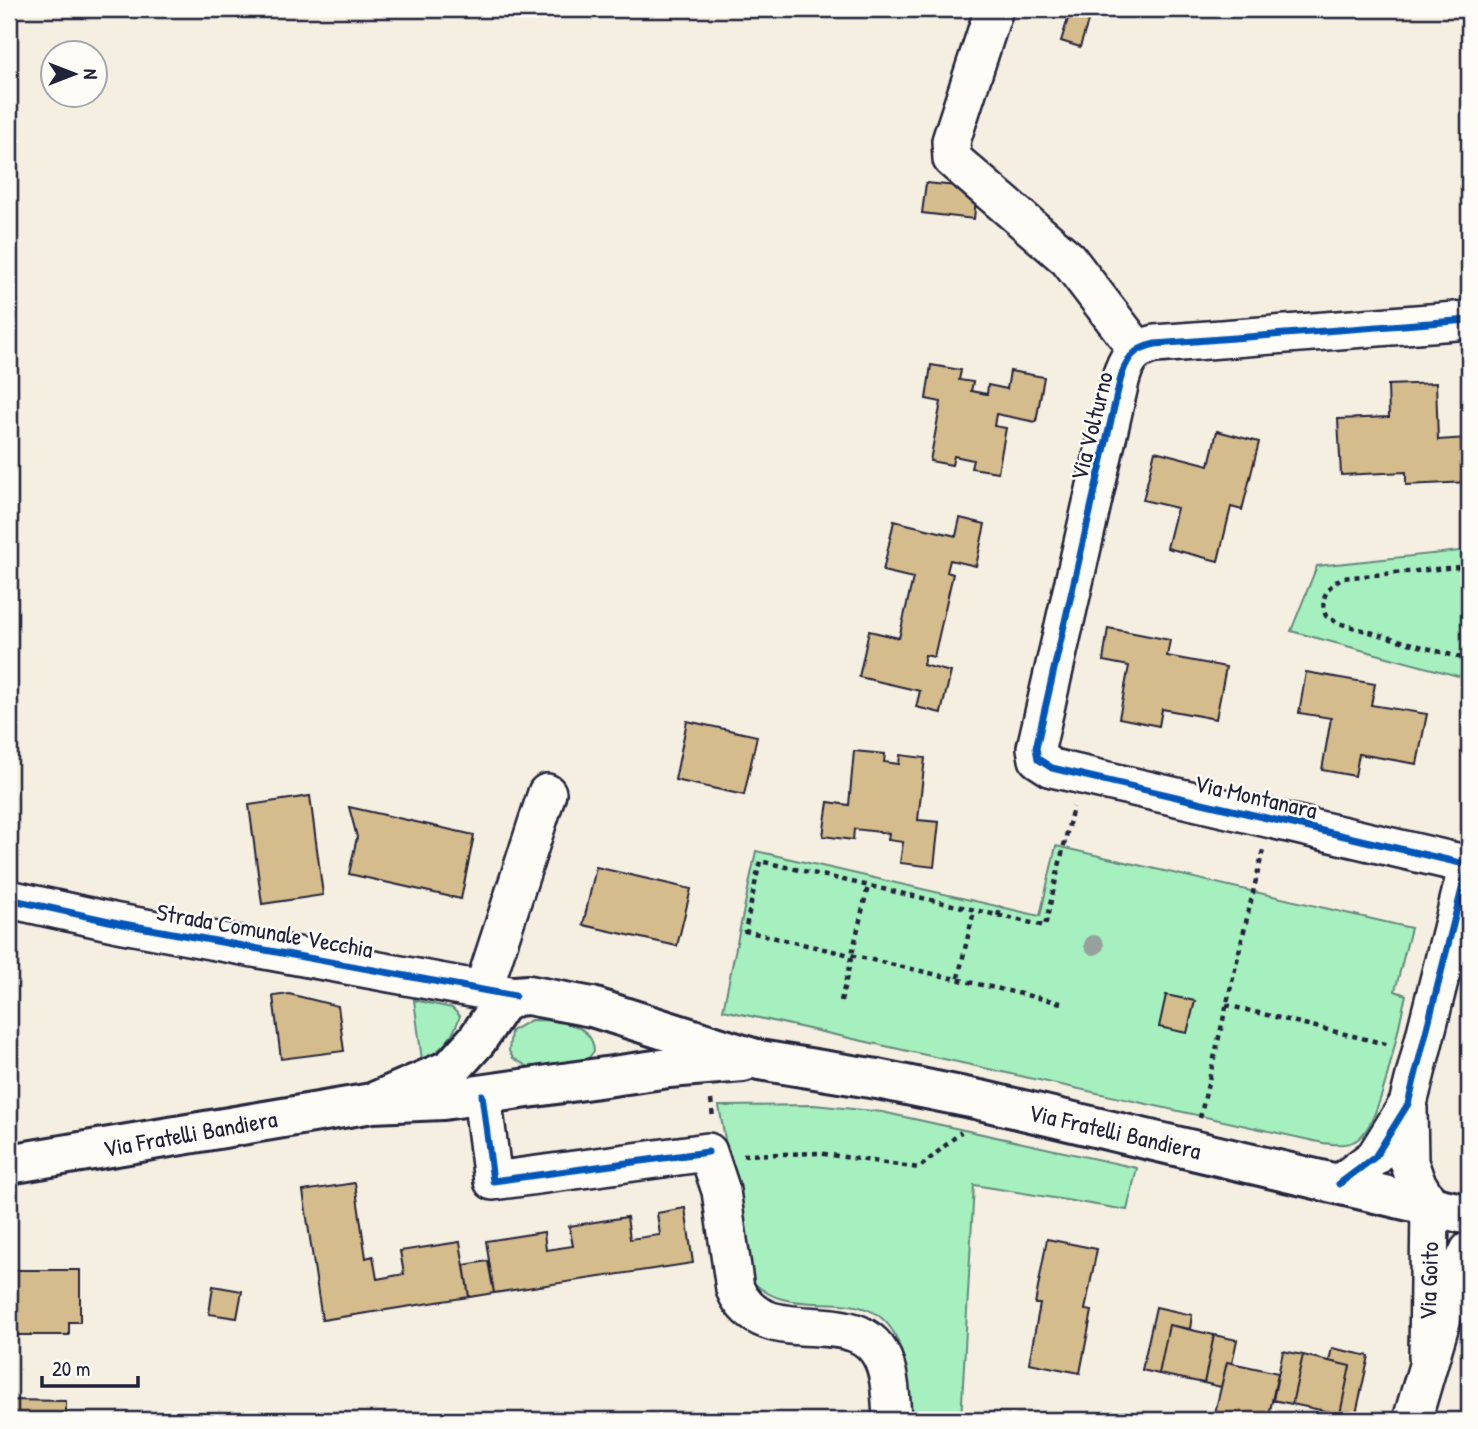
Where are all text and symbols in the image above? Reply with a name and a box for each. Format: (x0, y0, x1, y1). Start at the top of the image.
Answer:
north arrow (38, 38, 108, 108)
text: N (78, 69, 104, 79)
street label: Via Volturno (1062, 368, 1120, 484)
street label: Via Montanara (1191, 766, 1321, 826)
street label: Strada Comunale Vecchia (154, 895, 376, 965)
street label: Via Fratelli Bandiera (1026, 1096, 1204, 1166)
street label: Via Fratelli Bandiera (101, 1102, 279, 1164)
street label: Via Goito (1411, 1241, 1445, 1321)
scale bar (42, 1345, 138, 1389)
text: 20 m (52, 1354, 90, 1383)

